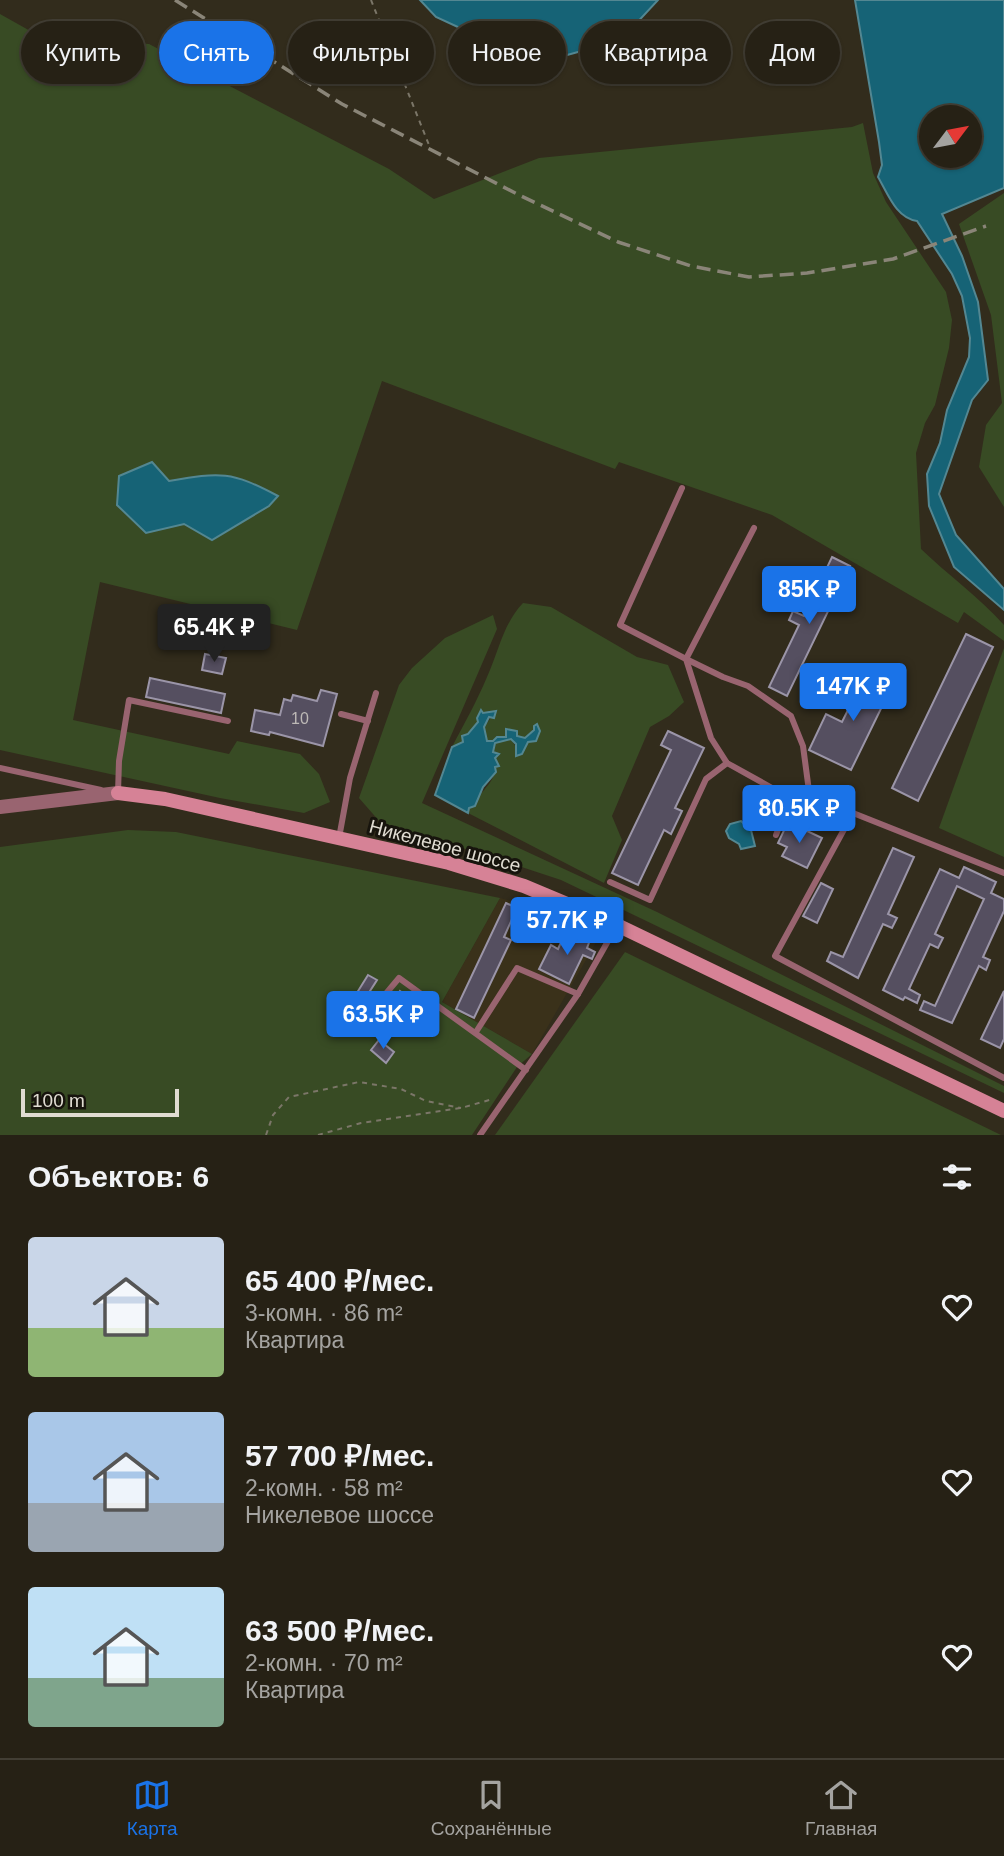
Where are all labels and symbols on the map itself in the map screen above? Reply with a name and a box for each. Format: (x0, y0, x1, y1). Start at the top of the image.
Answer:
north arrow (919, 105, 982, 168)
pin: 85K ₽ (760, 566, 858, 626)
pin: 65.4K ₽ (149, 604, 279, 664)
pin: 147K ₽ (796, 664, 910, 723)
house number: 10 (291, 710, 309, 727)
pin: 80.5K ₽ (734, 786, 864, 845)
street label: Никелевое шоссе (367, 816, 523, 876)
pin: 57.7K ₽ (502, 898, 632, 957)
pin: 63.5K ₽ (318, 992, 448, 1051)
scale bar (21, 1086, 178, 1118)

